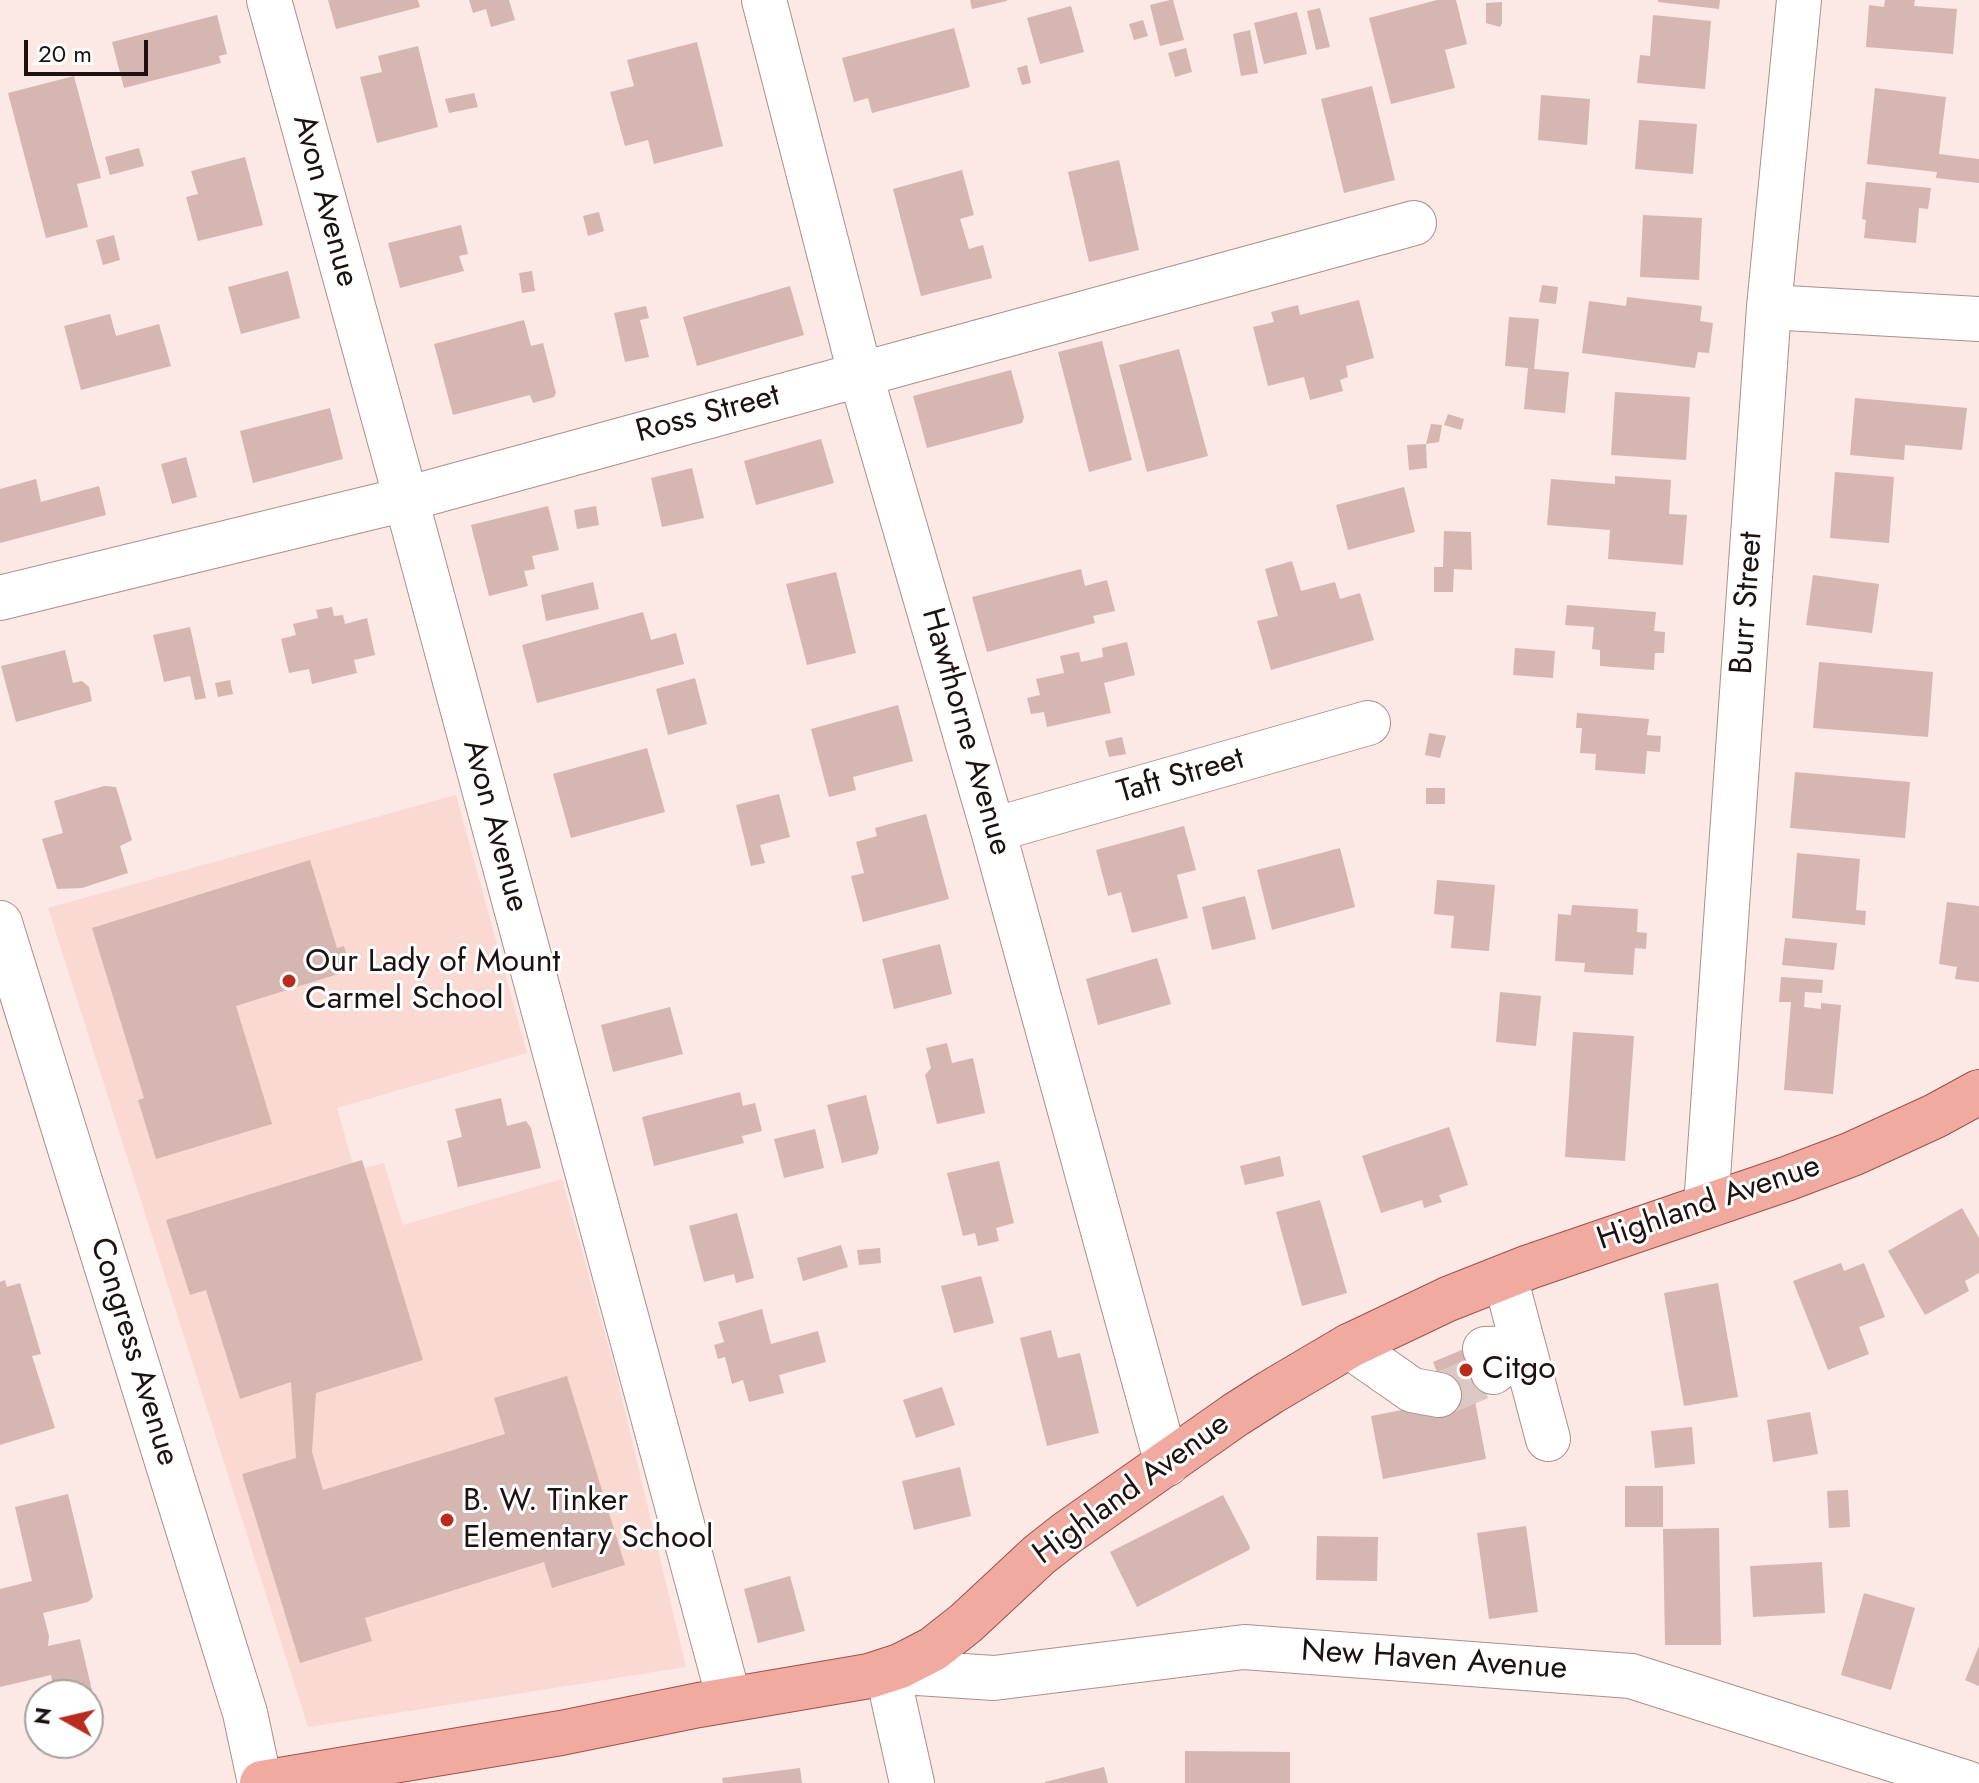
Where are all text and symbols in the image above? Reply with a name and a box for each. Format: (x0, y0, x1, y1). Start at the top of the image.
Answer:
scale bar (28, 24, 152, 74)
text: 20 m (38, 36, 92, 71)
street label: Avon Avenue (283, 111, 365, 291)
street label: Ross Street (632, 377, 784, 453)
street label: Burr Street (1724, 531, 1772, 675)
street label: Hawthorne Avenue (911, 604, 1019, 860)
street label: Avon Avenue (453, 736, 535, 916)
street label: Taft Street (1113, 741, 1249, 813)
place label: Our Lady of Mount Carmel School (305, 944, 560, 1019)
marker: Our Lady of Mount Carmel School (280, 972, 298, 990)
street label: Highland Avenue (1592, 1148, 1826, 1260)
street label: Congress Avenue (80, 1233, 186, 1471)
place label: Citgo (1482, 1351, 1556, 1389)
marker: Citgo (1457, 1361, 1475, 1379)
street label: Highland Avenue (1026, 1406, 1238, 1574)
place label: B. W. Tinker Elementary School (463, 1483, 713, 1558)
marker: B. W. Tinker Elementary School (438, 1511, 456, 1529)
street label: New Haven Avenue (1300, 1633, 1568, 1689)
north arrow (24, 1679, 104, 1759)
text: N (25, 1705, 59, 1727)

